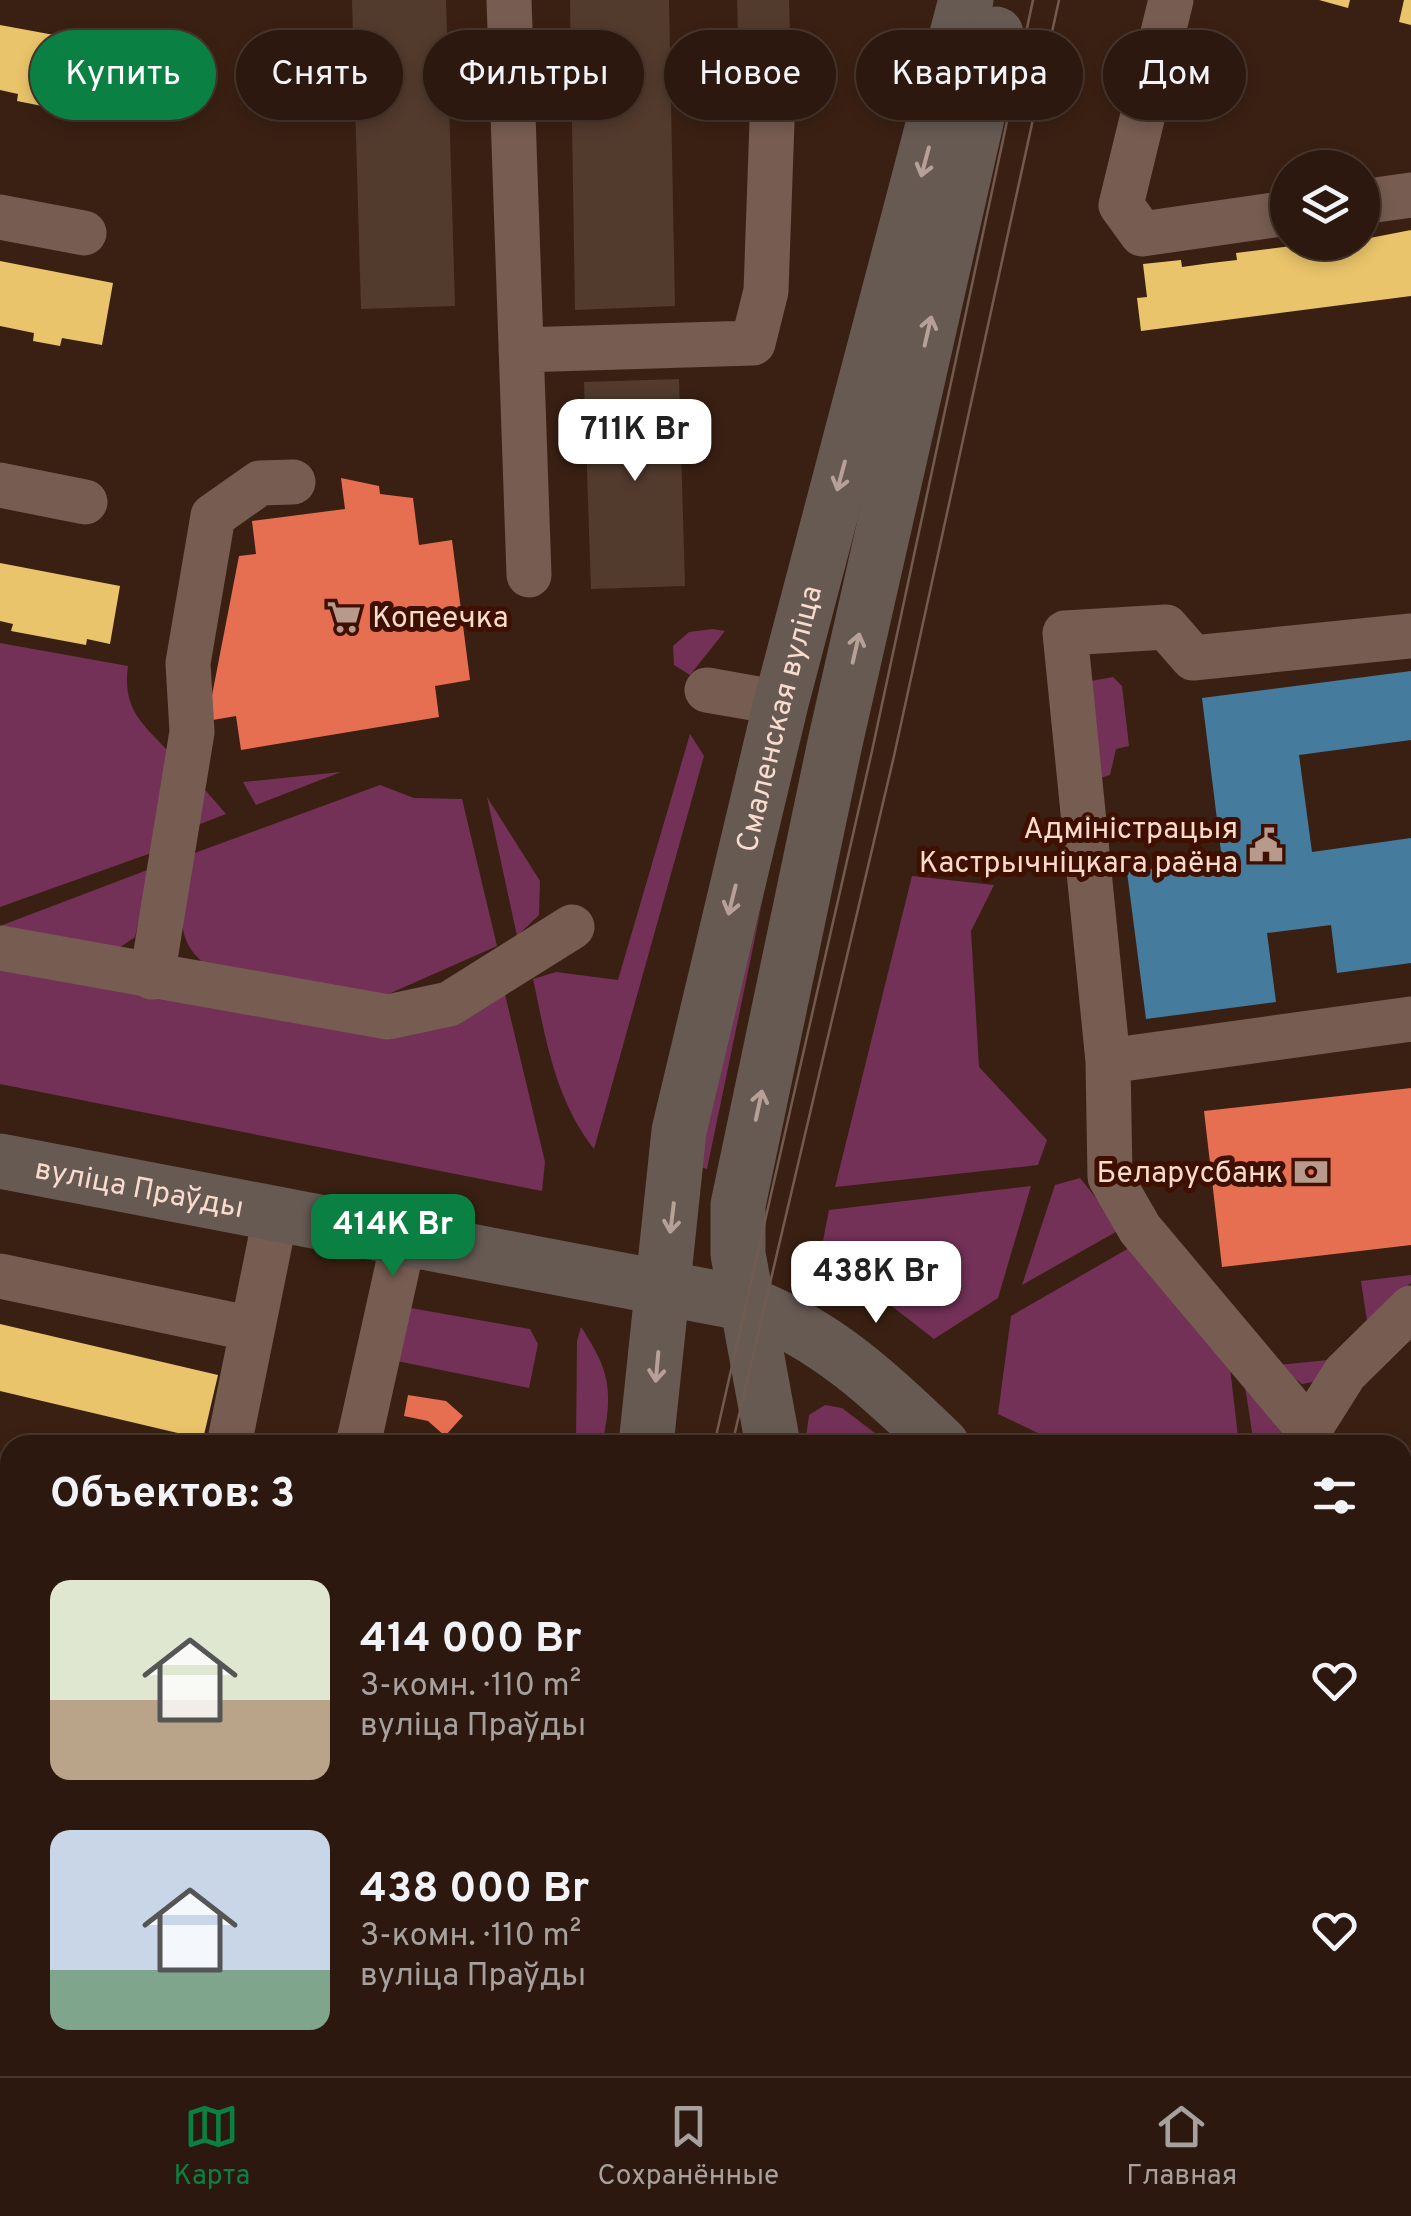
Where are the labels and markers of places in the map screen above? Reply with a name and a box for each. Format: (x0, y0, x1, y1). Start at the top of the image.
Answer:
pin: 711K Br (543, 399, 727, 484)
supermarket icon: Копеечка (325, 598, 363, 636)
place label: Копеечка (372, 601, 509, 638)
place label: Адміністрацыя Кастрычніцкага раёна (919, 812, 1238, 883)
public building icon: Адміністрацыя Кастрычніцкага раёна (1247, 826, 1285, 864)
bank icon: Беларусбанк (1292, 1153, 1330, 1191)
place label: Беларусбанк (1096, 1156, 1283, 1193)
pin: 414K Br (301, 1194, 485, 1279)
pin: 438K Br (784, 1241, 968, 1326)

